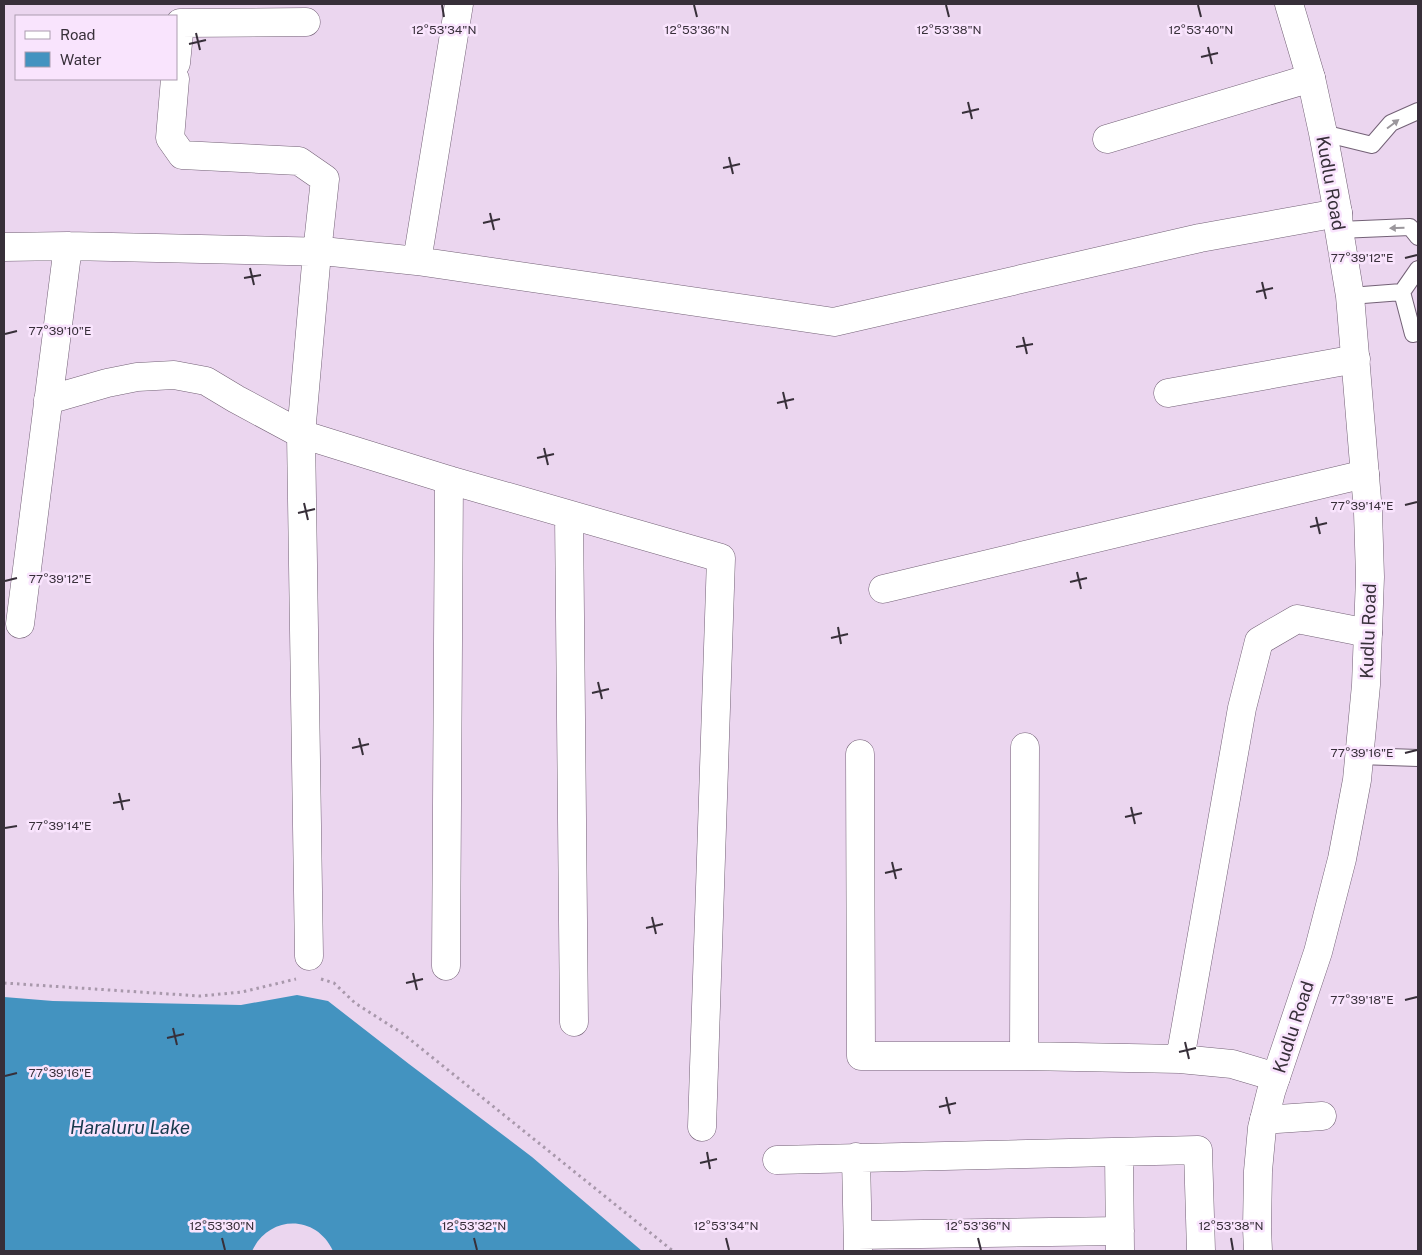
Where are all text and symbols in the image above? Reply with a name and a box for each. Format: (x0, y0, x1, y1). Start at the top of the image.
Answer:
legend (15, 15, 178, 80)
text: 12°53'34"N (411, 23, 477, 37)
text: 12°53'36"N (665, 23, 729, 37)
text: 12°53'38"N (916, 23, 982, 37)
text: 12°53'40"N (1169, 23, 1233, 37)
text: Road (60, 26, 96, 43)
text: Water (60, 51, 102, 68)
one-way arrow (1386, 119, 1399, 129)
street label: Kudlu Road (1312, 134, 1350, 232)
one-way arrow (1389, 224, 1405, 232)
text: 77°39'12"E (1331, 251, 1393, 265)
text: 77°39'10"E (29, 324, 91, 338)
text: 77°39'14"E (1330, 499, 1394, 513)
text: 77°39'12"E (29, 572, 91, 586)
street label: Kudlu Road (1356, 583, 1380, 679)
text: 77°39'16"E (1331, 746, 1393, 760)
text: 77°39'14"E (28, 819, 92, 833)
street label: Kudlu Road (1268, 978, 1318, 1076)
text: 77°39'18"E (1330, 993, 1394, 1007)
text: 77°39'16"E (29, 1066, 91, 1080)
water label: Haraluru Lake (70, 1116, 190, 1138)
text: 12°53'30"N (190, 1219, 254, 1233)
text: 12°53'32"N (442, 1219, 506, 1233)
text: 12°53'34"N (693, 1219, 759, 1233)
text: 12°53'36"N (946, 1219, 1010, 1233)
text: 12°53'38"N (1198, 1219, 1264, 1233)

